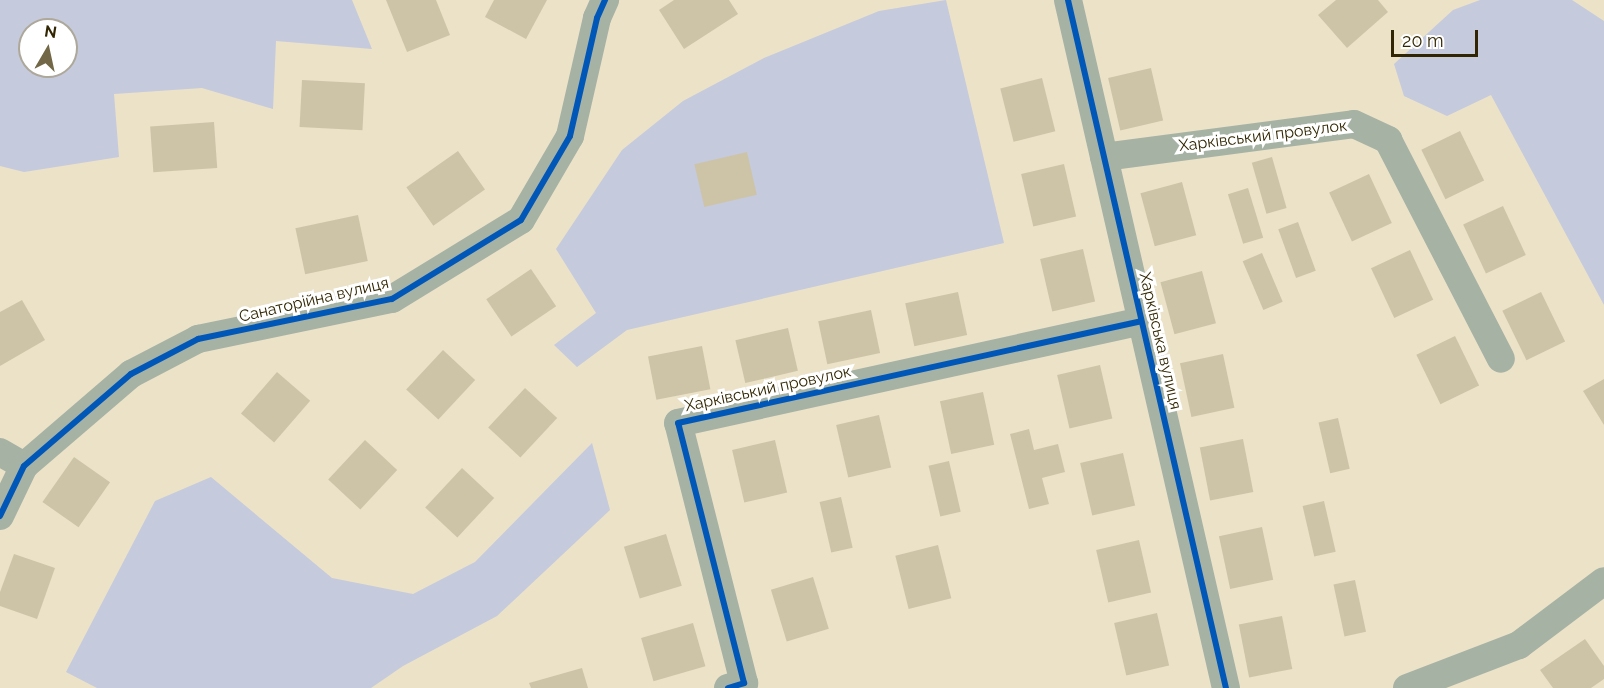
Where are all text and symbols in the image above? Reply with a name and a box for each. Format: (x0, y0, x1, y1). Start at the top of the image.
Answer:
north arrow (18, 18, 78, 78)
scale bar (1394, 18, 1481, 56)
text: N (43, 21, 58, 42)
text: 20 m (1402, 30, 1444, 51)
street label: Харківський провулок (1178, 116, 1348, 156)
street label: Харківська вулиця (1135, 271, 1185, 411)
street label: Санаторійна вулиця (237, 273, 391, 327)
street label: Харківський провулок (683, 362, 853, 416)

